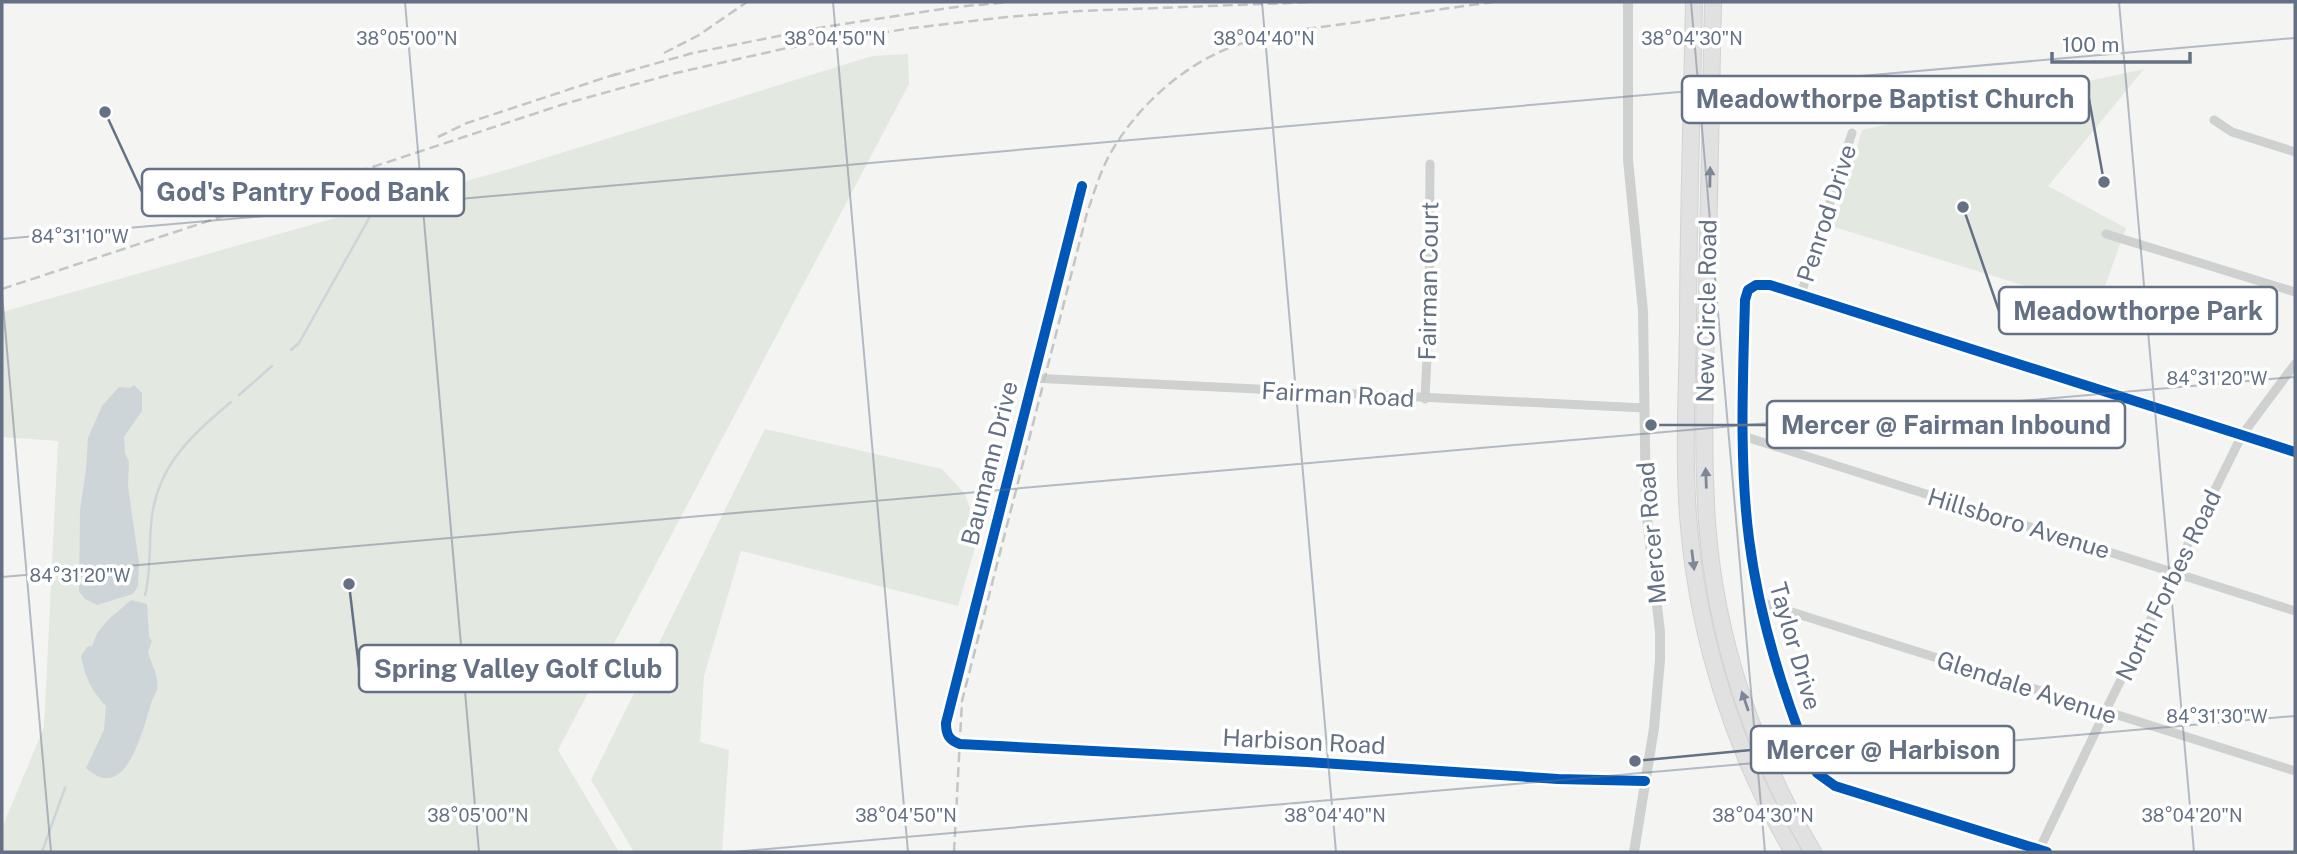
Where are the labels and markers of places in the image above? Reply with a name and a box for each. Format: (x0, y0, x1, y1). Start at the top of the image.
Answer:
callout: Meadowthorpe Baptist Church (1682, 76, 2089, 123)
callout: God's Pantry Food Bank (142, 169, 464, 216)
callout: Meadowthorpe Park (1999, 287, 2277, 334)
callout: Mercer @ Fairman Inbound (1767, 401, 2125, 448)
callout: Spring Valley Golf Club (359, 645, 677, 692)
callout: Mercer @ Harbison (1751, 726, 2014, 773)

